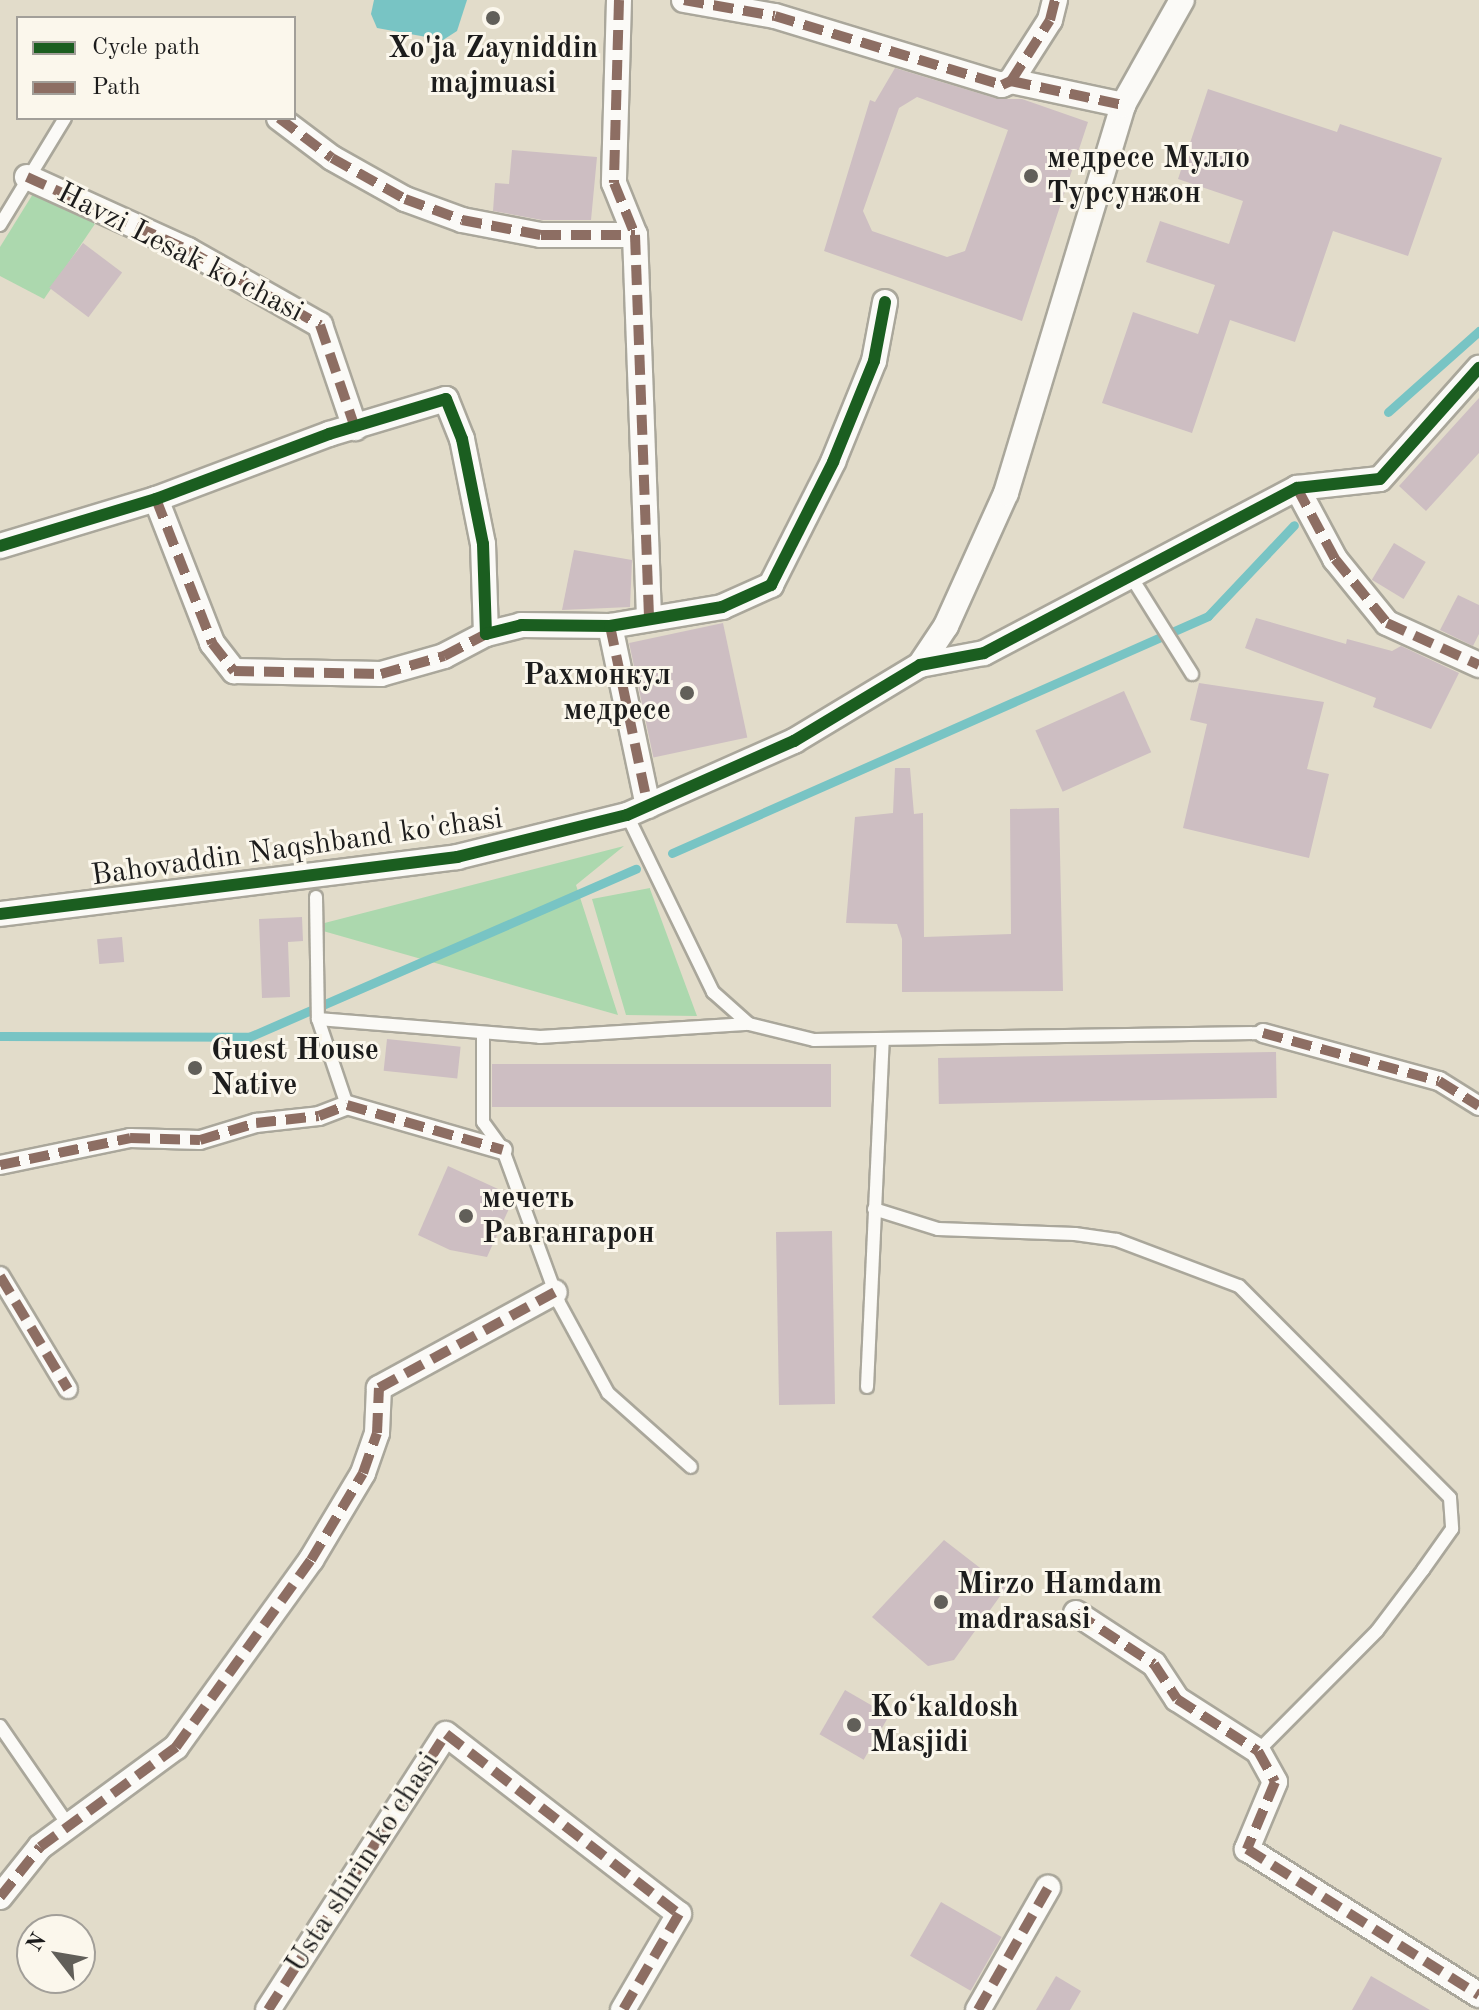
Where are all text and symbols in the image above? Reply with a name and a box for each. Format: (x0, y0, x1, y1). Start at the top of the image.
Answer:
marker: Xo'ja Zayniddin majmuasi (484, 9, 502, 27)
legend (16, 16, 296, 120)
place label: Xo'ja Zayniddin majmuasi (388, 31, 598, 102)
text: Cycle path (92, 36, 200, 60)
text: Path (92, 76, 141, 100)
place label: медресе Мулло Турсунжон (1047, 141, 1250, 212)
marker: медресе Мулло Турсунжон (1022, 167, 1040, 185)
street label: Havzi Lesak ko'chasi (51, 175, 309, 331)
place label: Рахмонкул медресе (523, 658, 671, 728)
marker: Рахмонкул медресе (678, 684, 696, 702)
street label: Bahovaddin Naqshband ko'chasi (89, 801, 505, 895)
place label: Guest House Native (211, 1033, 379, 1104)
marker: Guest House Native (186, 1059, 204, 1077)
place label: мечеть Равгангарон (482, 1181, 655, 1252)
marker: мечеть Равгангарон (457, 1207, 475, 1225)
place label: Mirzo Hamdam madrasasi (957, 1567, 1162, 1638)
marker: Mirzo Hamdam madrasasi (932, 1593, 950, 1611)
place label: Koʻkaldosh Masjidi (870, 1690, 1019, 1760)
marker: Koʻkaldosh Masjidi (845, 1716, 863, 1734)
street label: Usta shirin ko'chasi (278, 1746, 448, 1980)
north arrow (16, 1914, 96, 1994)
text: N (23, 1930, 51, 1956)

